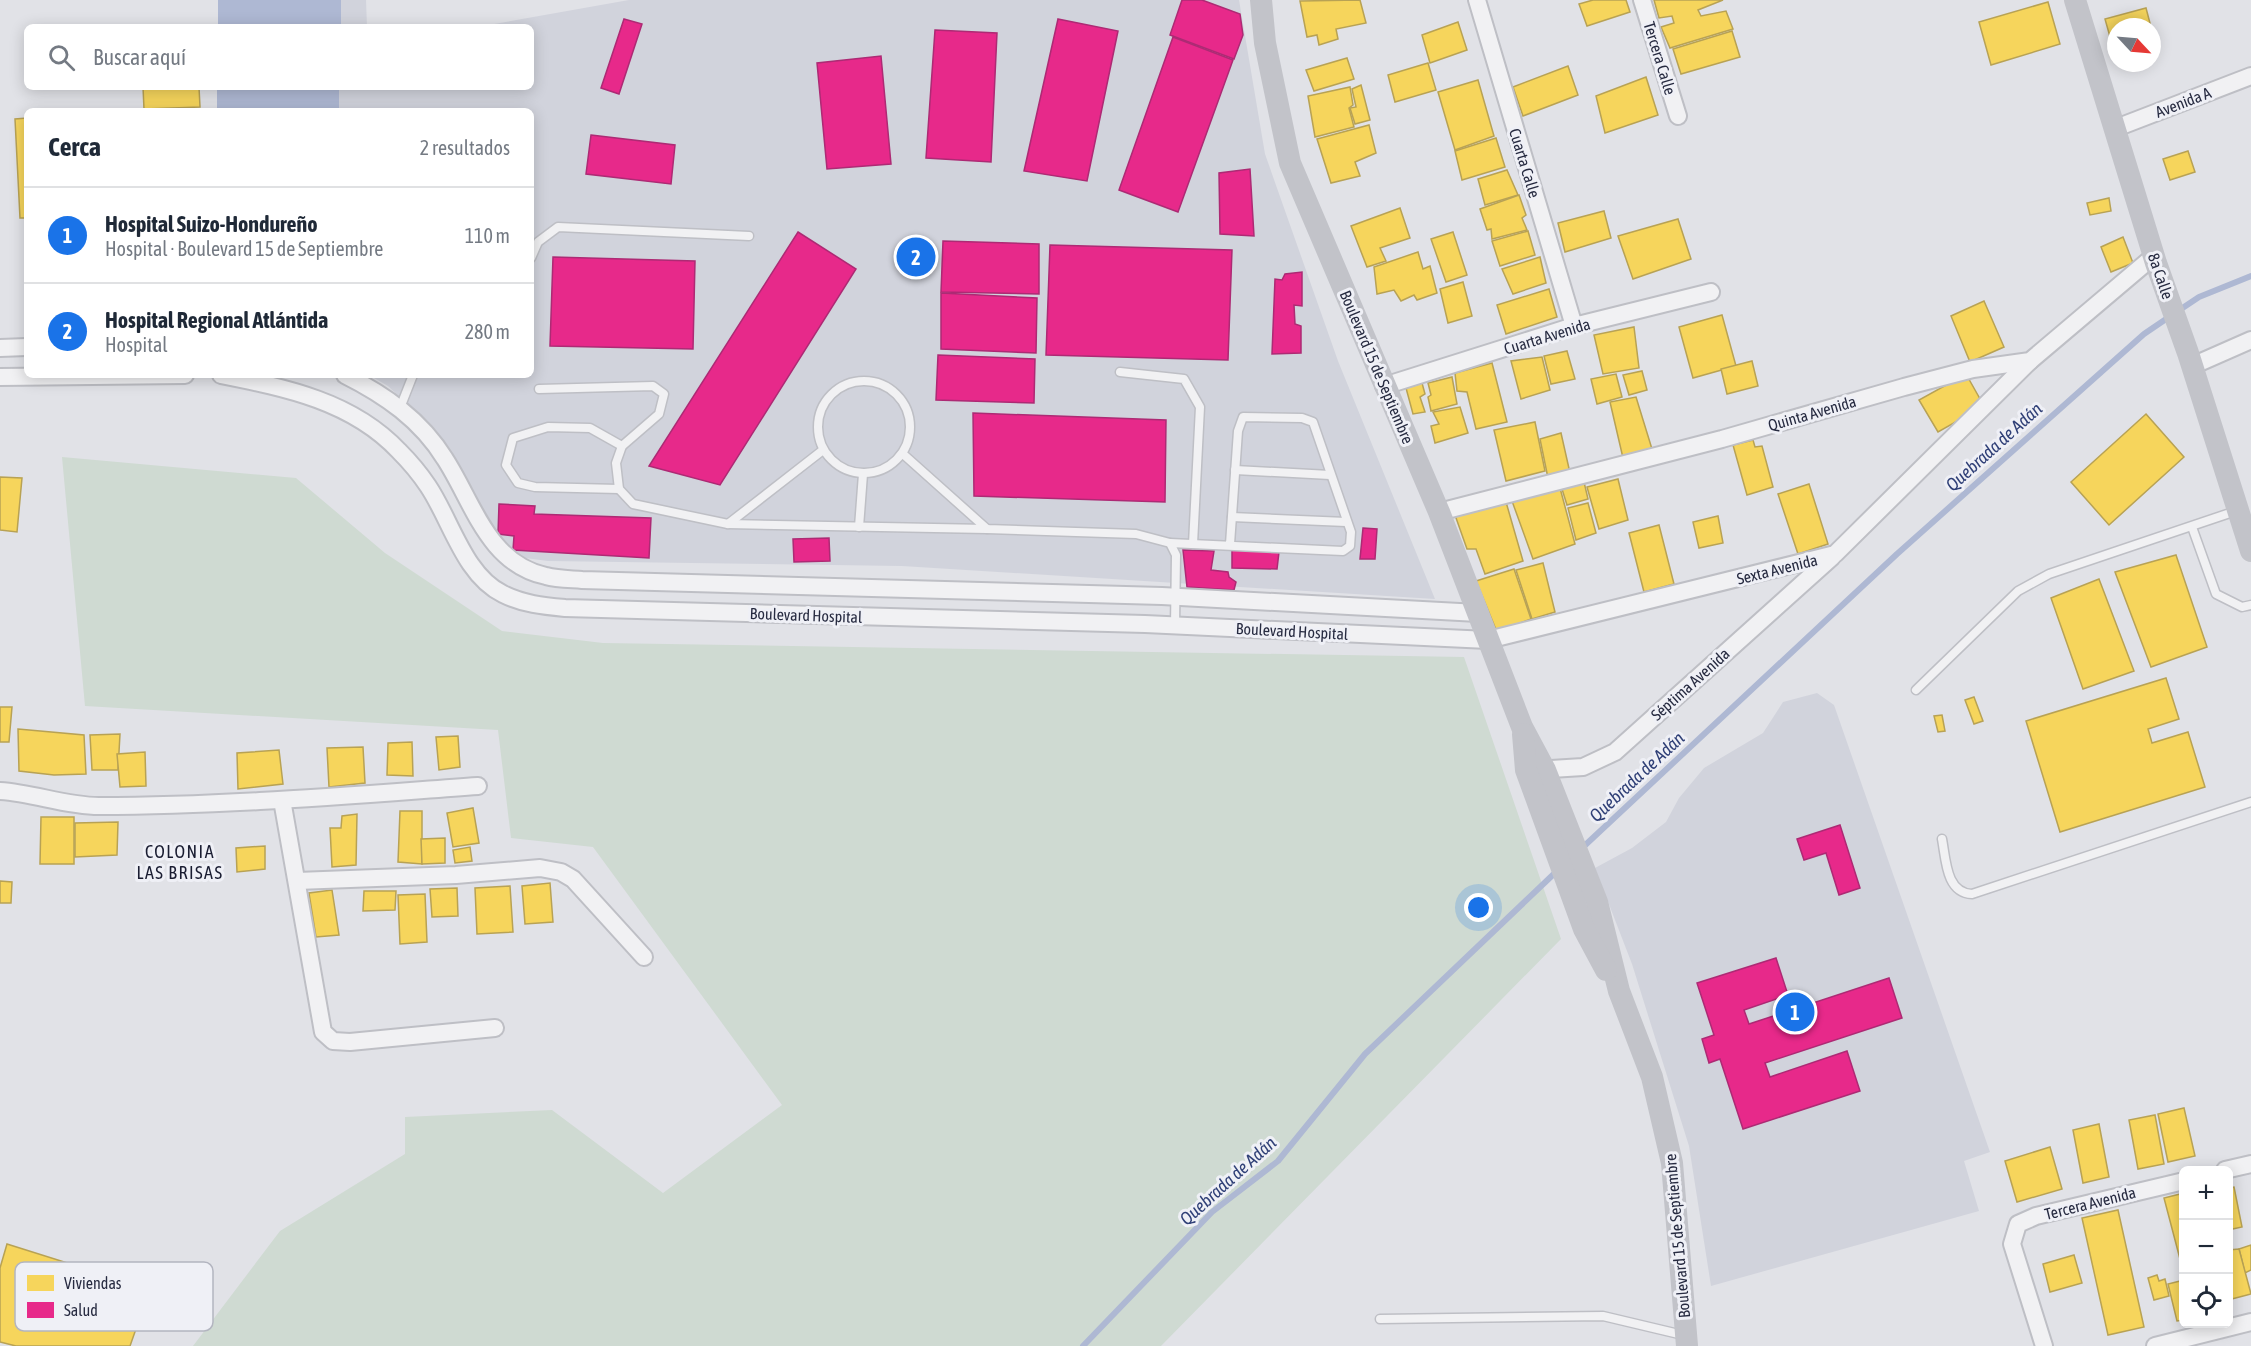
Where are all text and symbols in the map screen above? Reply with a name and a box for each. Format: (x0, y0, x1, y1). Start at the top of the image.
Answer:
north arrow (2107, 18, 2161, 72)
street label: Tercera Calle (1640, 19, 1680, 97)
search box (24, 24, 534, 90)
icon: search (45, 41, 78, 74)
text: Buscar aquí (93, 44, 186, 70)
street label: Avenida A (2153, 83, 2213, 121)
street label: Cuarta Calle (1506, 126, 1544, 200)
text: Cerca (48, 132, 101, 162)
text: 2 resultados (420, 136, 510, 159)
text: Hospital Suizo-Hondureño (105, 211, 318, 237)
text: 1 (63, 224, 72, 247)
text: 110 m (465, 224, 510, 247)
pin: 2 (896, 234, 936, 280)
text: Hospital · Boulevard 15 de Septiembre (105, 237, 383, 260)
street label: 8a Calle (2145, 251, 2177, 301)
street label: Boulevard 15 de Septiembre (1336, 288, 1417, 447)
text: Hospital Regional Atlántida (105, 307, 328, 333)
street label: Cuarta Avenida (1502, 314, 1592, 358)
text: 2 (63, 320, 72, 343)
text: 280 m (465, 320, 510, 343)
text: Hospital (105, 333, 168, 356)
street label: Quinta Avenida (1766, 392, 1858, 434)
water label: Quebrada de Adán (1941, 398, 2046, 495)
street label: Sexta Avenida (1735, 550, 1819, 588)
street label: Boulevard Hospital (749, 604, 863, 627)
street label: Boulevard Hospital (1235, 619, 1349, 644)
street label: Séptima Avenida (1647, 644, 1733, 725)
water label: Quebrada de Adán (1585, 727, 1689, 826)
district label: COLONIA LAS BRISAS (137, 841, 223, 883)
your location (1464, 893, 1493, 922)
pin: 1 (1776, 990, 1814, 1034)
water label: Quebrada de Adán (1175, 1132, 1280, 1229)
street label: Boulevard 15 de Septiembre (1661, 1153, 1694, 1319)
map controls (2179, 1166, 2233, 1328)
button: + (2179, 1166, 2233, 1220)
street label: Tercera Avenida (2043, 1183, 2137, 1223)
button: − (2179, 1220, 2233, 1274)
legend (15, 1262, 213, 1331)
text: Viviendas (64, 1274, 122, 1292)
button: locate (2179, 1274, 2233, 1328)
text: Salud (64, 1301, 98, 1319)

